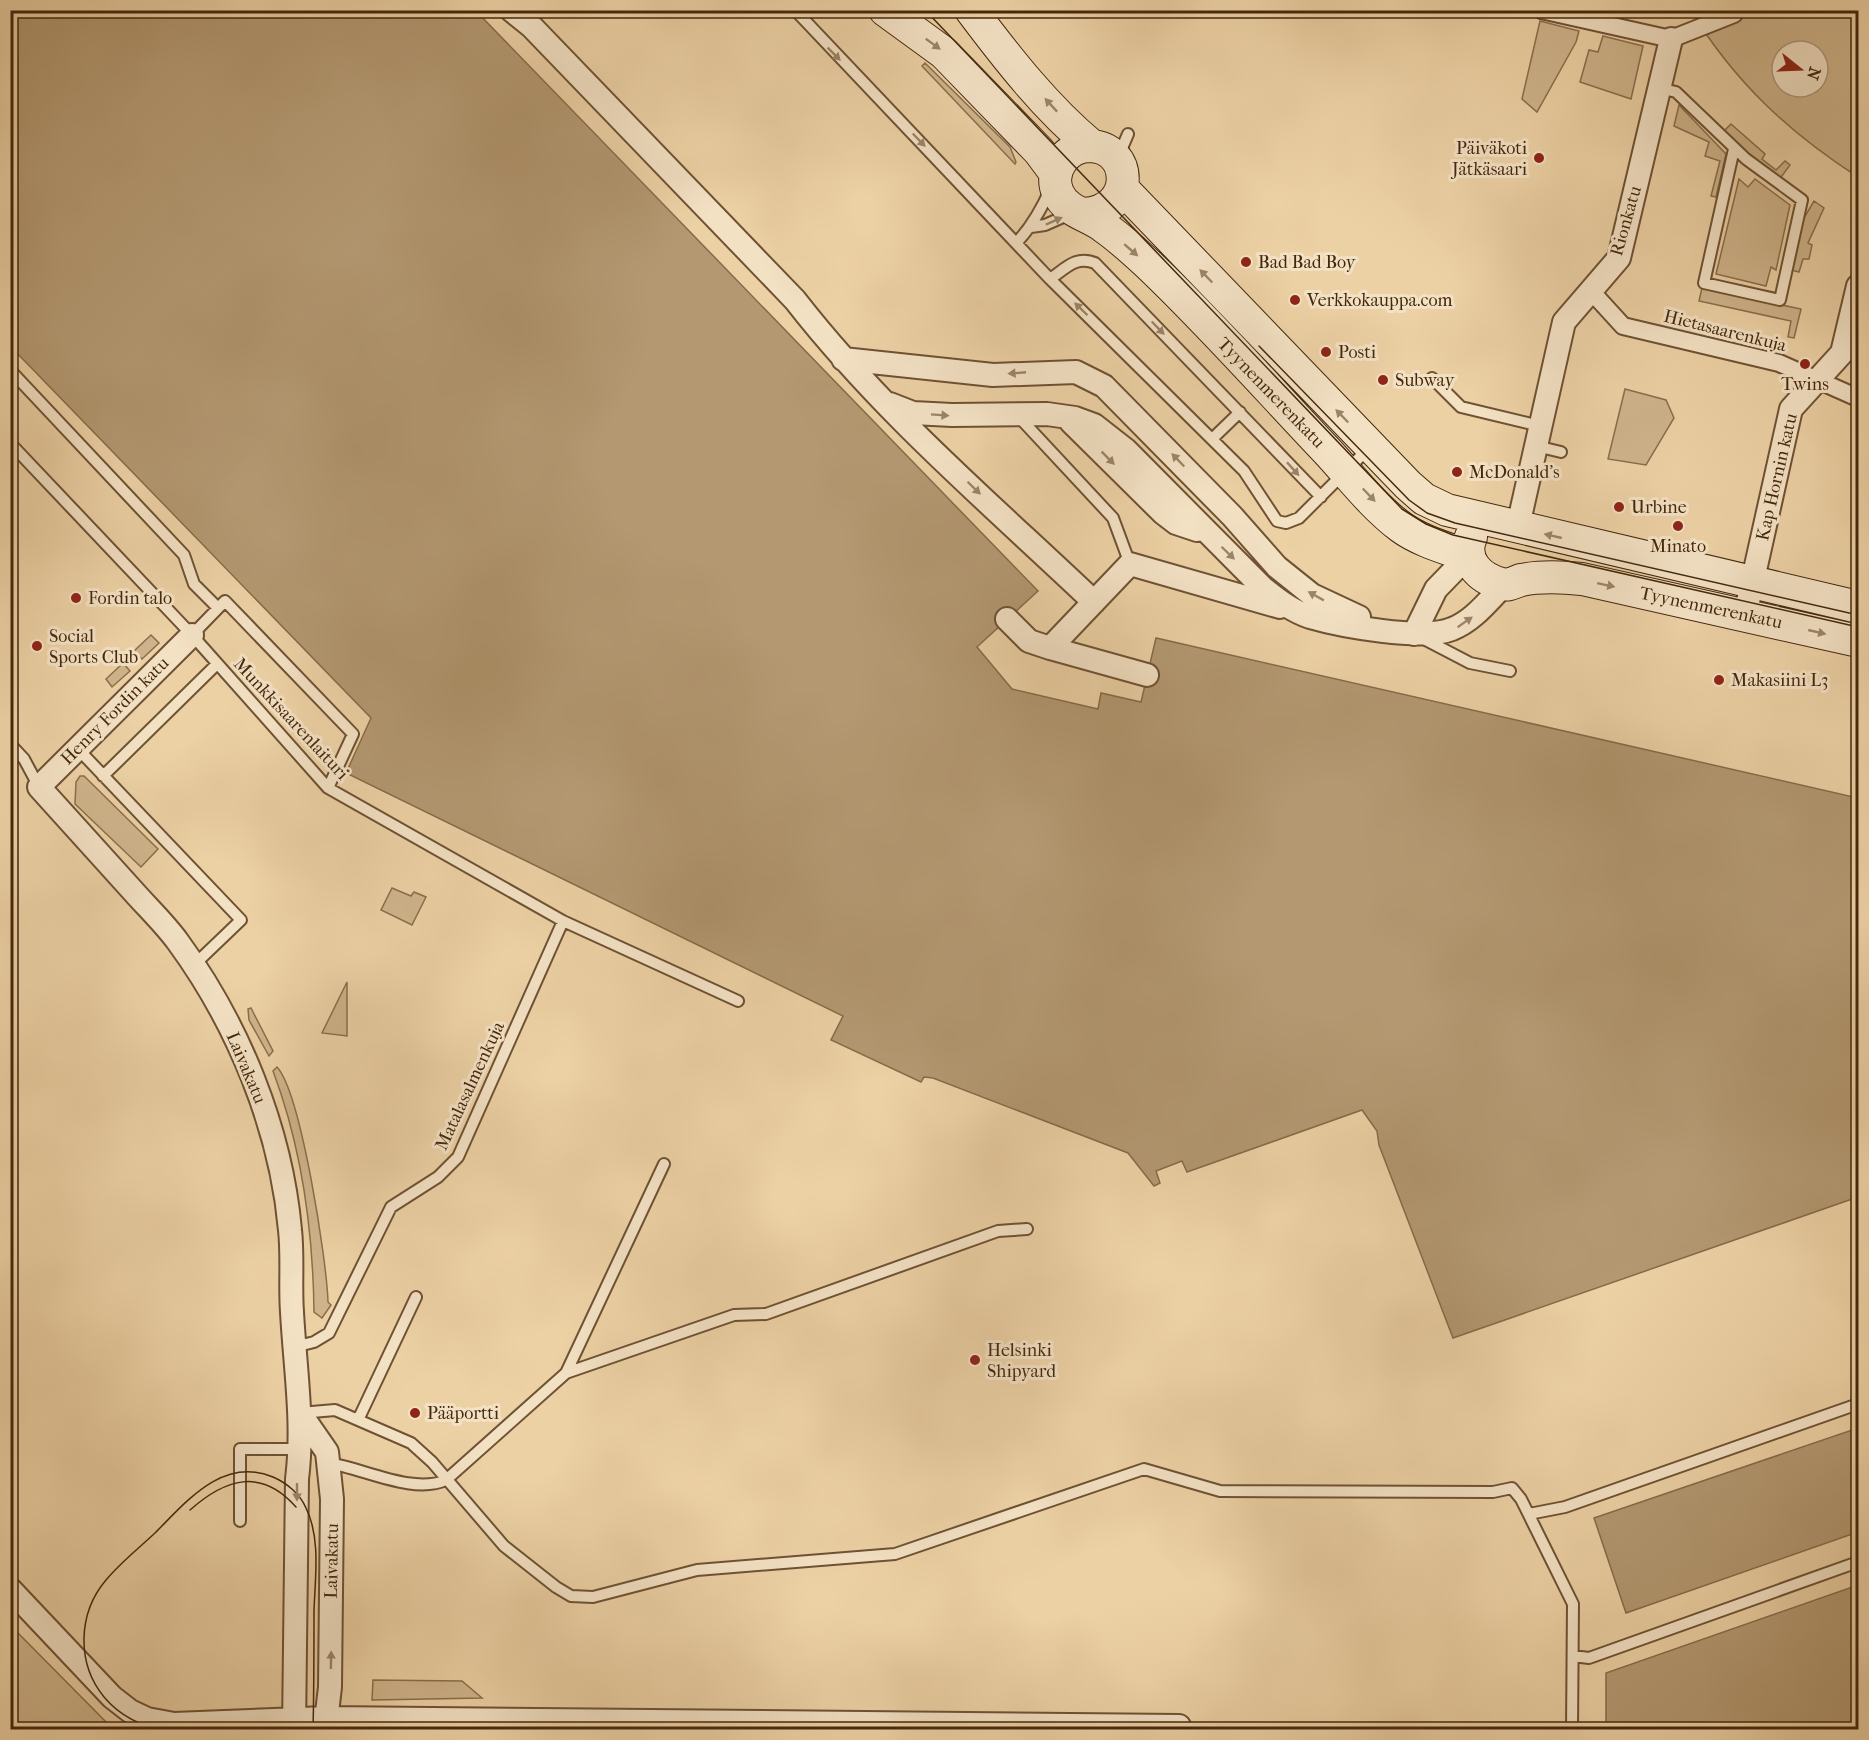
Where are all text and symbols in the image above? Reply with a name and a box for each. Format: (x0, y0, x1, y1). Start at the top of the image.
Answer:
one-way arrow (924, 38, 940, 50)
north arrow (1770, 39, 1830, 99)
one-way arrow (827, 46, 841, 60)
text: N (1803, 65, 1825, 83)
one-way arrow (1044, 98, 1058, 113)
one-way arrow (911, 132, 925, 146)
place label: Päiväkoti Jätkäsaari (1450, 138, 1528, 180)
marker: Päiväkoti Jätkäsaari (1532, 151, 1546, 165)
street label: Rionkatu (1606, 184, 1646, 258)
one-way arrow (1045, 216, 1063, 226)
one-way arrow (1123, 243, 1138, 256)
place label: Bad Bad Boy (1258, 252, 1357, 273)
marker: Bad Bad Boy (1239, 255, 1253, 269)
one-way arrow (1200, 269, 1214, 283)
place label: Verkkokauppa.com (1306, 290, 1453, 311)
marker: Verkkokauppa.com (1288, 293, 1302, 307)
one-way arrow (1073, 302, 1088, 316)
street label: Hietasaarenkuja (1661, 306, 1789, 357)
one-way arrow (1150, 321, 1164, 335)
street label: Tyynenmerenkatu (1213, 333, 1329, 453)
place label: Posti (1338, 342, 1377, 363)
marker: Posti (1319, 345, 1333, 359)
marker: Twins (1798, 357, 1812, 371)
one-way arrow (1008, 368, 1027, 378)
place label: Subway (1395, 370, 1456, 391)
marker: Subway (1376, 373, 1390, 387)
place label: Twins (1781, 374, 1829, 395)
one-way arrow (930, 410, 949, 419)
one-way arrow (1335, 410, 1349, 424)
street label: Kap Hornin katu (1752, 411, 1802, 543)
one-way arrow (1100, 450, 1114, 464)
one-way arrow (1171, 452, 1185, 467)
one-way arrow (1286, 461, 1299, 476)
place label: McDonald's (1469, 462, 1560, 483)
marker: McDonald's (1450, 465, 1464, 479)
one-way arrow (967, 481, 981, 495)
one-way arrow (1362, 488, 1376, 502)
place label: Urbine (1631, 497, 1687, 518)
marker: Urbine (1612, 500, 1626, 514)
marker: Minato (1671, 519, 1685, 533)
one-way arrow (1544, 531, 1562, 541)
place label: Minato (1650, 536, 1706, 557)
one-way arrow (1221, 546, 1235, 560)
one-way arrow (1597, 580, 1615, 590)
street label: Tyynenmerenkatu (1638, 583, 1784, 633)
place label: Fordin talo (88, 588, 172, 609)
marker: Fordin talo (69, 591, 83, 605)
one-way arrow (1307, 591, 1324, 601)
one-way arrow (1456, 616, 1472, 628)
place label: Social Sports Club (49, 626, 138, 668)
one-way arrow (1808, 627, 1826, 637)
marker: Social Sports Club (30, 639, 44, 653)
street label: Henry Fordin katu (57, 653, 173, 769)
street label: Munkkisaarenlaituri (229, 654, 353, 785)
place label: Makasiini L3 (1731, 670, 1828, 691)
marker: Makasiini L3 (1712, 673, 1726, 687)
street label: Matalasalmenkuja (431, 1018, 509, 1154)
street label: Laivakatu (222, 1029, 270, 1107)
place label: Helsinki Shipyard (987, 1340, 1056, 1382)
marker: Helsinki Shipyard (968, 1353, 982, 1367)
place label: Pääportti (427, 1403, 500, 1424)
marker: Pääportti (408, 1406, 422, 1420)
one-way arrow (292, 1482, 302, 1501)
street label: Laivakatu (321, 1523, 343, 1599)
one-way arrow (326, 1650, 335, 1669)

